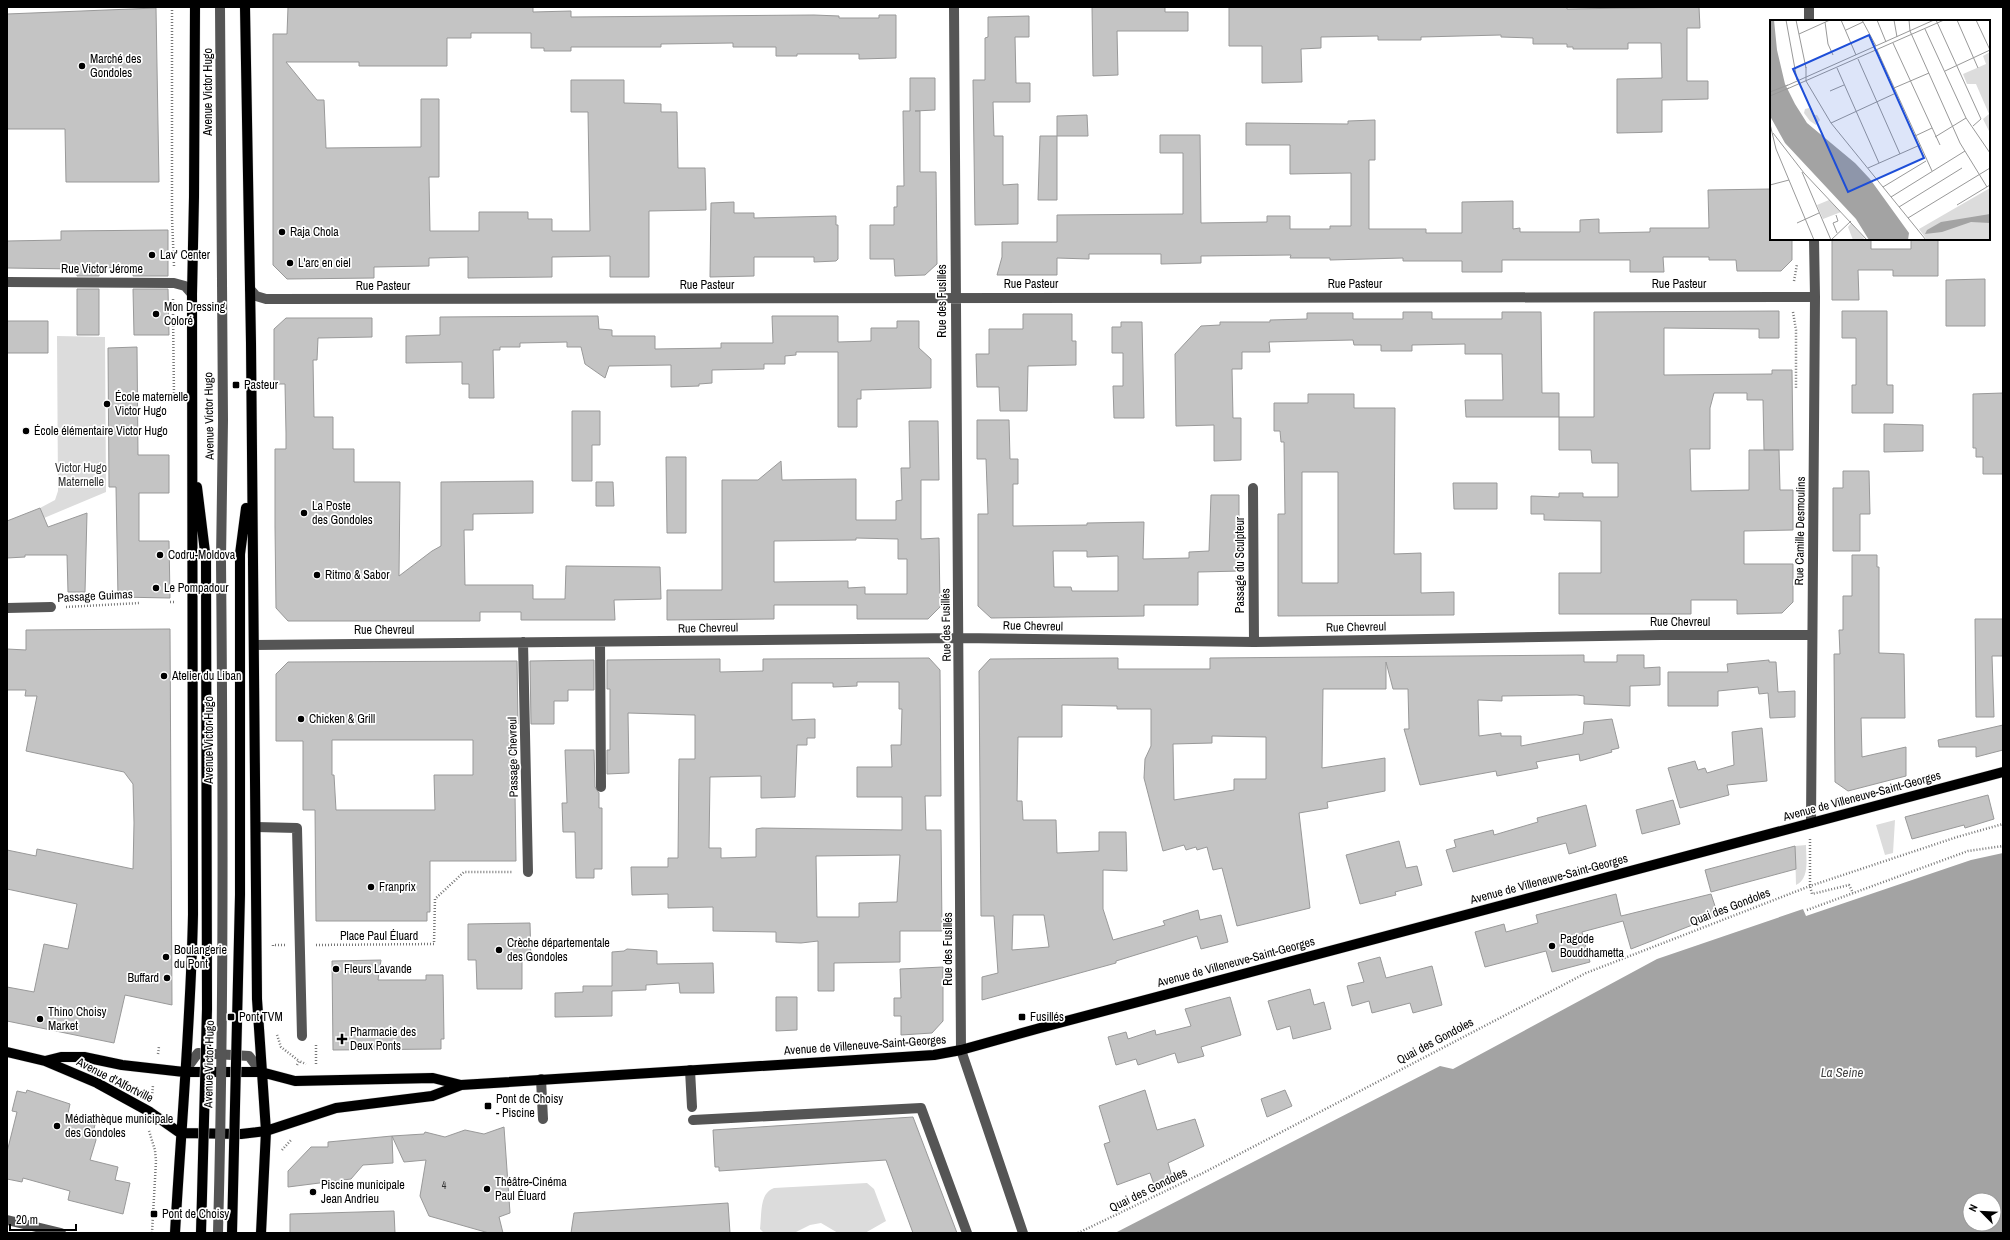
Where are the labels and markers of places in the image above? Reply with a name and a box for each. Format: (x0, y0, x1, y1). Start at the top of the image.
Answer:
place label: Marché des Gondoles (90, 51, 141, 81)
marker: Marché des Gondoles (77, 61, 87, 71)
place label: Raja Chola (290, 224, 339, 240)
marker: Raja Chola (277, 227, 287, 237)
place label: Lav' Center (160, 247, 211, 263)
marker: Lav' Center (147, 250, 157, 260)
place label: L'arc en ciel (298, 255, 351, 271)
marker: L'arc en ciel (285, 258, 295, 268)
place label: Mon Dressing Coloré (164, 299, 226, 329)
marker: Mon Dressing Coloré (151, 309, 161, 319)
place label: Pasteur (244, 377, 279, 393)
marker: Pasteur (231, 380, 241, 390)
place label: École maternelle Victor Hugo (115, 389, 188, 419)
marker: École maternelle Victor Hugo (102, 399, 112, 409)
place label: École élémentaire Victor Hugo (34, 423, 168, 439)
marker: École élémentaire Victor Hugo (21, 426, 31, 436)
place label: La Poste des Gondoles (312, 498, 373, 528)
marker: La Poste des Gondoles (299, 508, 309, 518)
place label: Codru-Moldova (168, 547, 236, 563)
marker: Codru-Moldova (155, 550, 165, 560)
place label: Ritmo & Sabor (325, 567, 390, 583)
marker: Ritmo & Sabor (312, 570, 322, 580)
place label: Le Pompadour (164, 580, 229, 596)
marker: Le Pompadour (151, 583, 161, 593)
place label: Atelier du Liban (171, 668, 241, 684)
marker: Atelier du Liban (159, 671, 169, 681)
place label: Chicken & Grill (309, 711, 375, 727)
marker: Chicken & Grill (296, 714, 306, 724)
place label: Franprix (379, 879, 416, 895)
marker: Franprix (366, 882, 376, 892)
place label: Pagode Bouddhametta (1560, 931, 1625, 961)
place label: Crèche départementale des Gondoles (507, 935, 610, 965)
marker: Pagode Bouddhametta (1547, 941, 1557, 951)
place label: Boulangerie du Pont (174, 942, 227, 972)
marker: Crèche départementale des Gondoles (494, 945, 504, 955)
marker: Boulangerie du Pont (161, 952, 171, 962)
place label: Fleurs Lavande (344, 961, 412, 977)
marker: Fleurs Lavande (331, 964, 341, 974)
place label: Buffard (127, 970, 159, 986)
marker: Buffard (162, 973, 172, 983)
place label: Thino Choisy Market (48, 1004, 107, 1034)
place label: Pont TVM (239, 1009, 283, 1025)
place label: Fusillés (1030, 1009, 1064, 1025)
marker: Pont TVM (226, 1012, 236, 1022)
marker: Fusillés (1017, 1012, 1027, 1022)
marker: Thino Choisy Market (35, 1014, 45, 1024)
place label: Pharmacie des Deux Ponts (350, 1024, 416, 1054)
marker: Pharmacie des Deux Ponts (337, 1034, 347, 1044)
place label: Pont de Choisy - Piscine (496, 1091, 563, 1121)
marker: Pont de Choisy - Piscine (483, 1101, 493, 1111)
place label: Médiathèque municipale des Gondoles (65, 1111, 173, 1141)
marker: Médiathèque municipale des Gondoles (52, 1121, 62, 1131)
place label: Théâtre-Cinéma Paul Éluard (495, 1174, 567, 1204)
place label: Piscine municipale Jean Andrieu (321, 1177, 405, 1207)
marker: Théâtre-Cinéma Paul Éluard (482, 1184, 492, 1194)
marker: Piscine municipale Jean Andrieu (308, 1187, 318, 1197)
place label: Pont de Choisy (162, 1206, 229, 1222)
marker: Pont de Choisy (149, 1209, 159, 1219)

